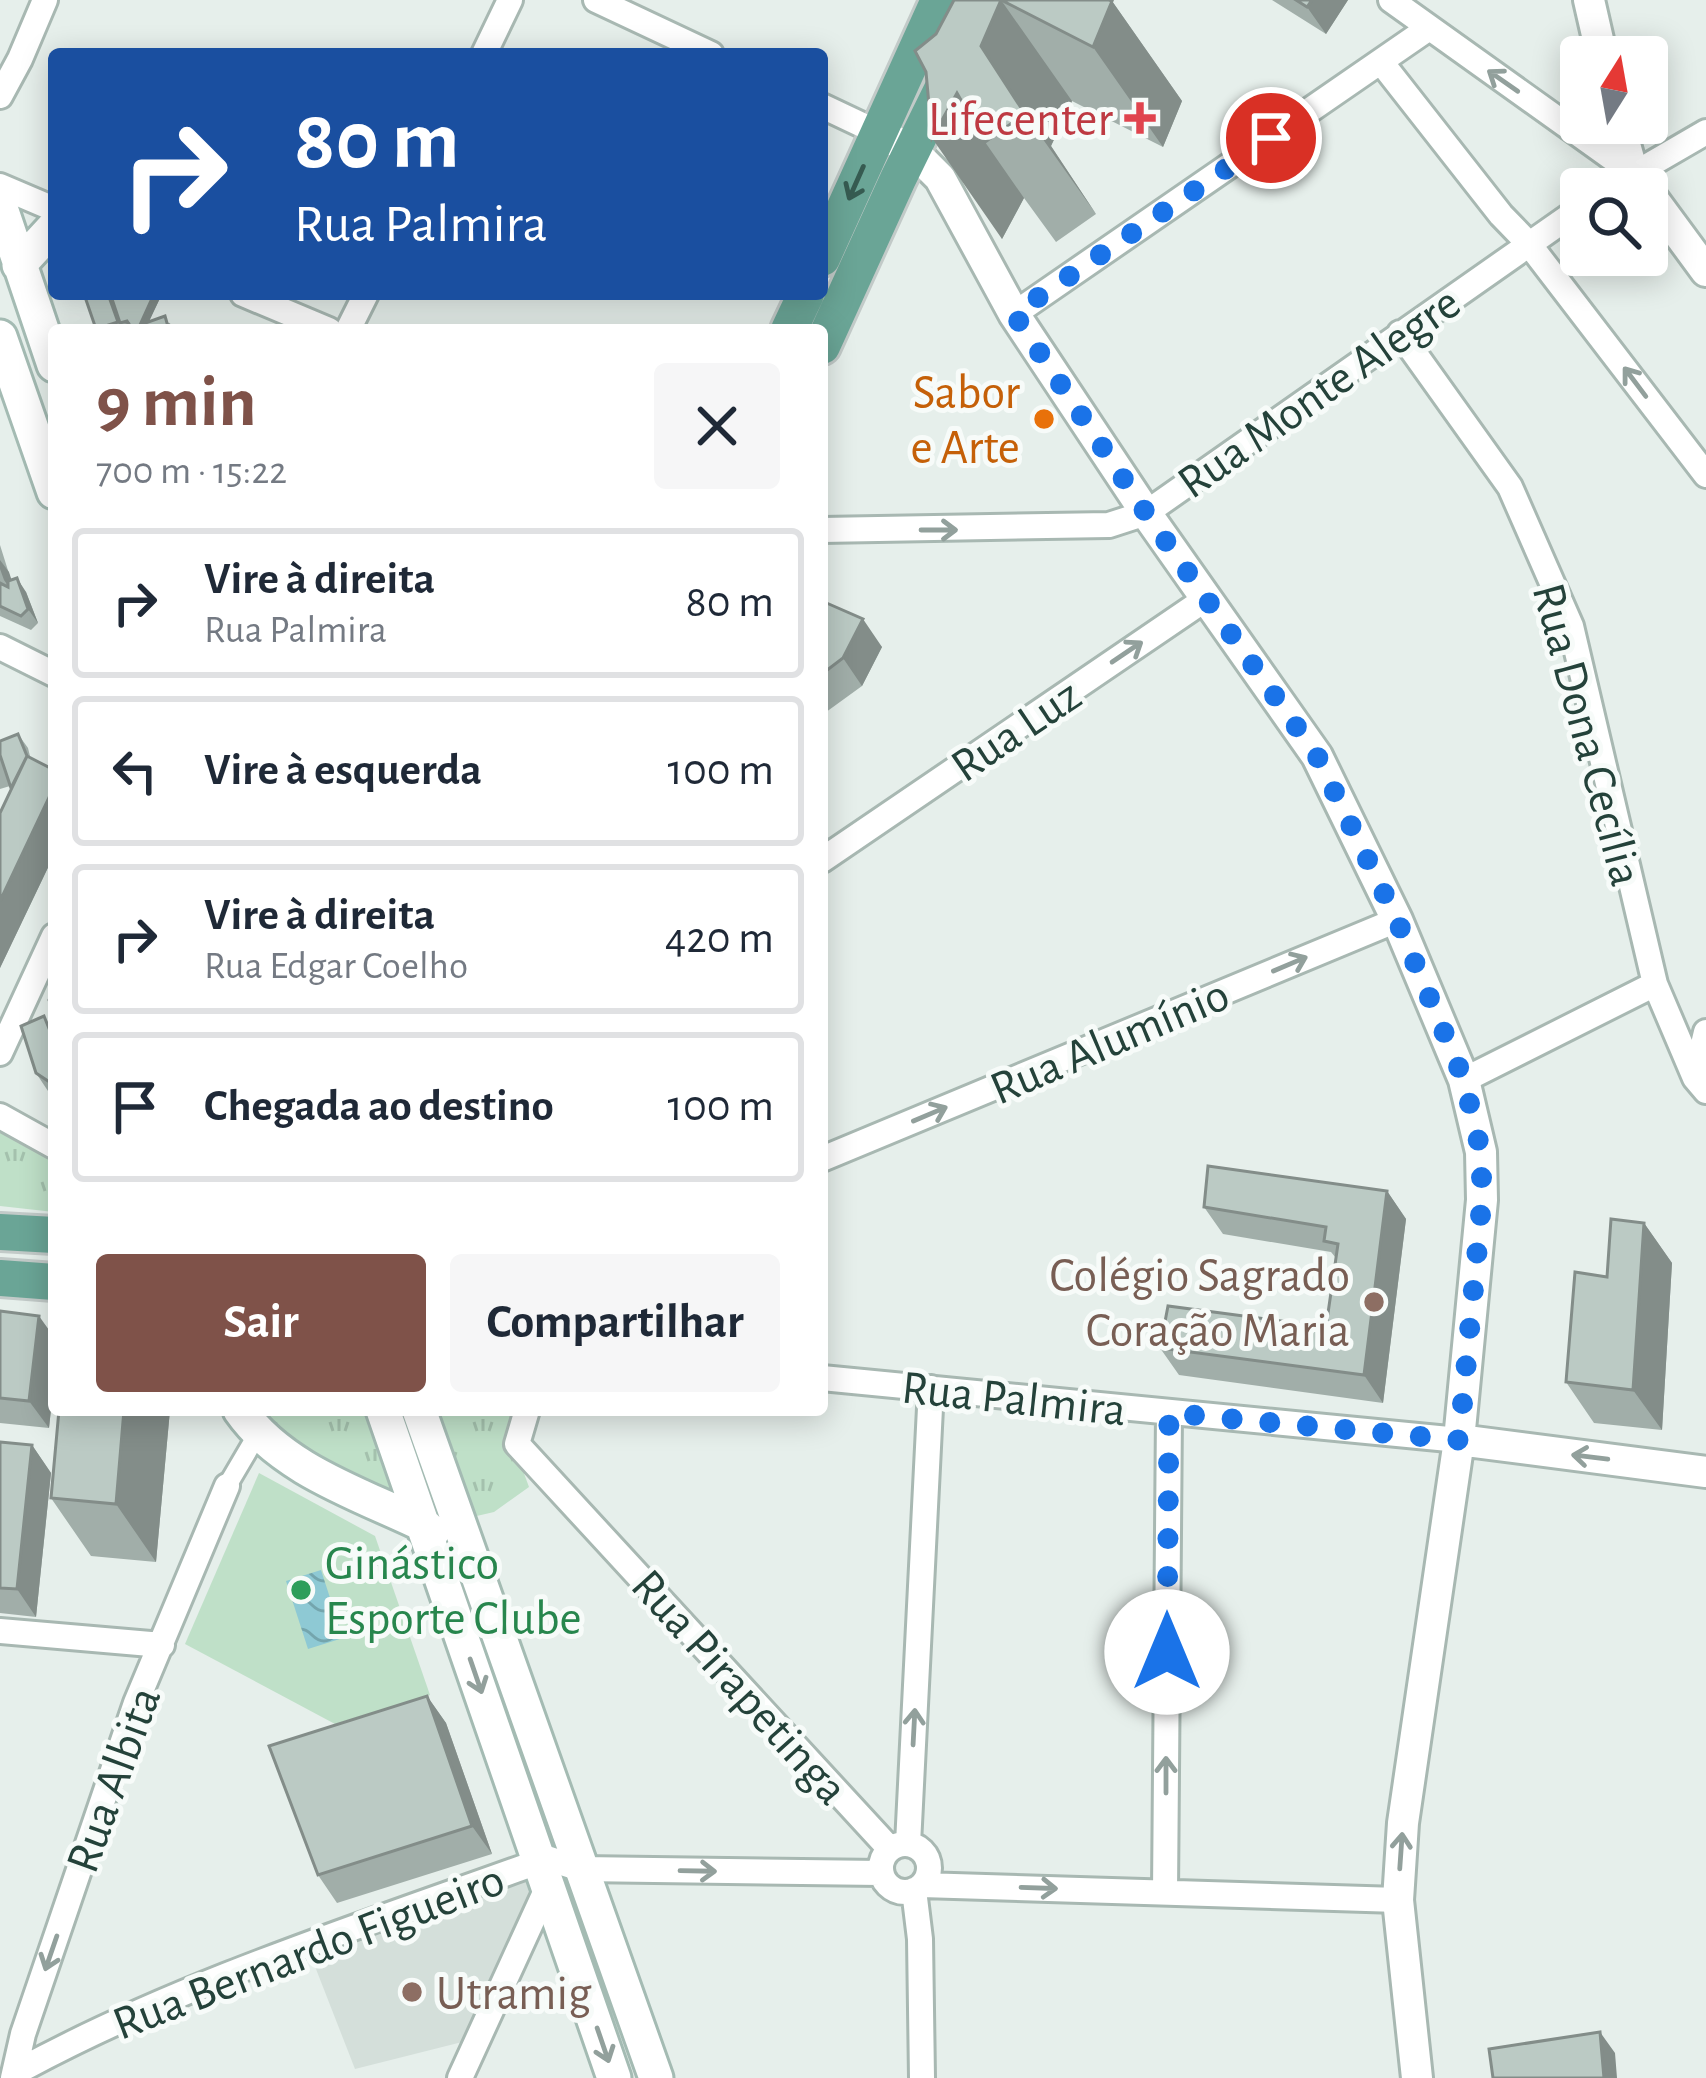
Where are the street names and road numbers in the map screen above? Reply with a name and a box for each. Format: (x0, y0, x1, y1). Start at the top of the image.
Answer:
street label: Rua Monte Alegre (1170, 279, 1469, 508)
street label: Rua Dona Cecília (1523, 578, 1650, 891)
street label: Rua Luz (943, 671, 1090, 792)
street label: Rua Alumínio (984, 971, 1236, 1114)
street label: Rua Palmira (899, 1364, 1128, 1436)
street label: Rua Pirapetinga (621, 1562, 856, 1815)
street label: Rua Albita (59, 1681, 170, 1879)
street label: Rua Bernardo Figueiro (107, 1856, 511, 2049)

